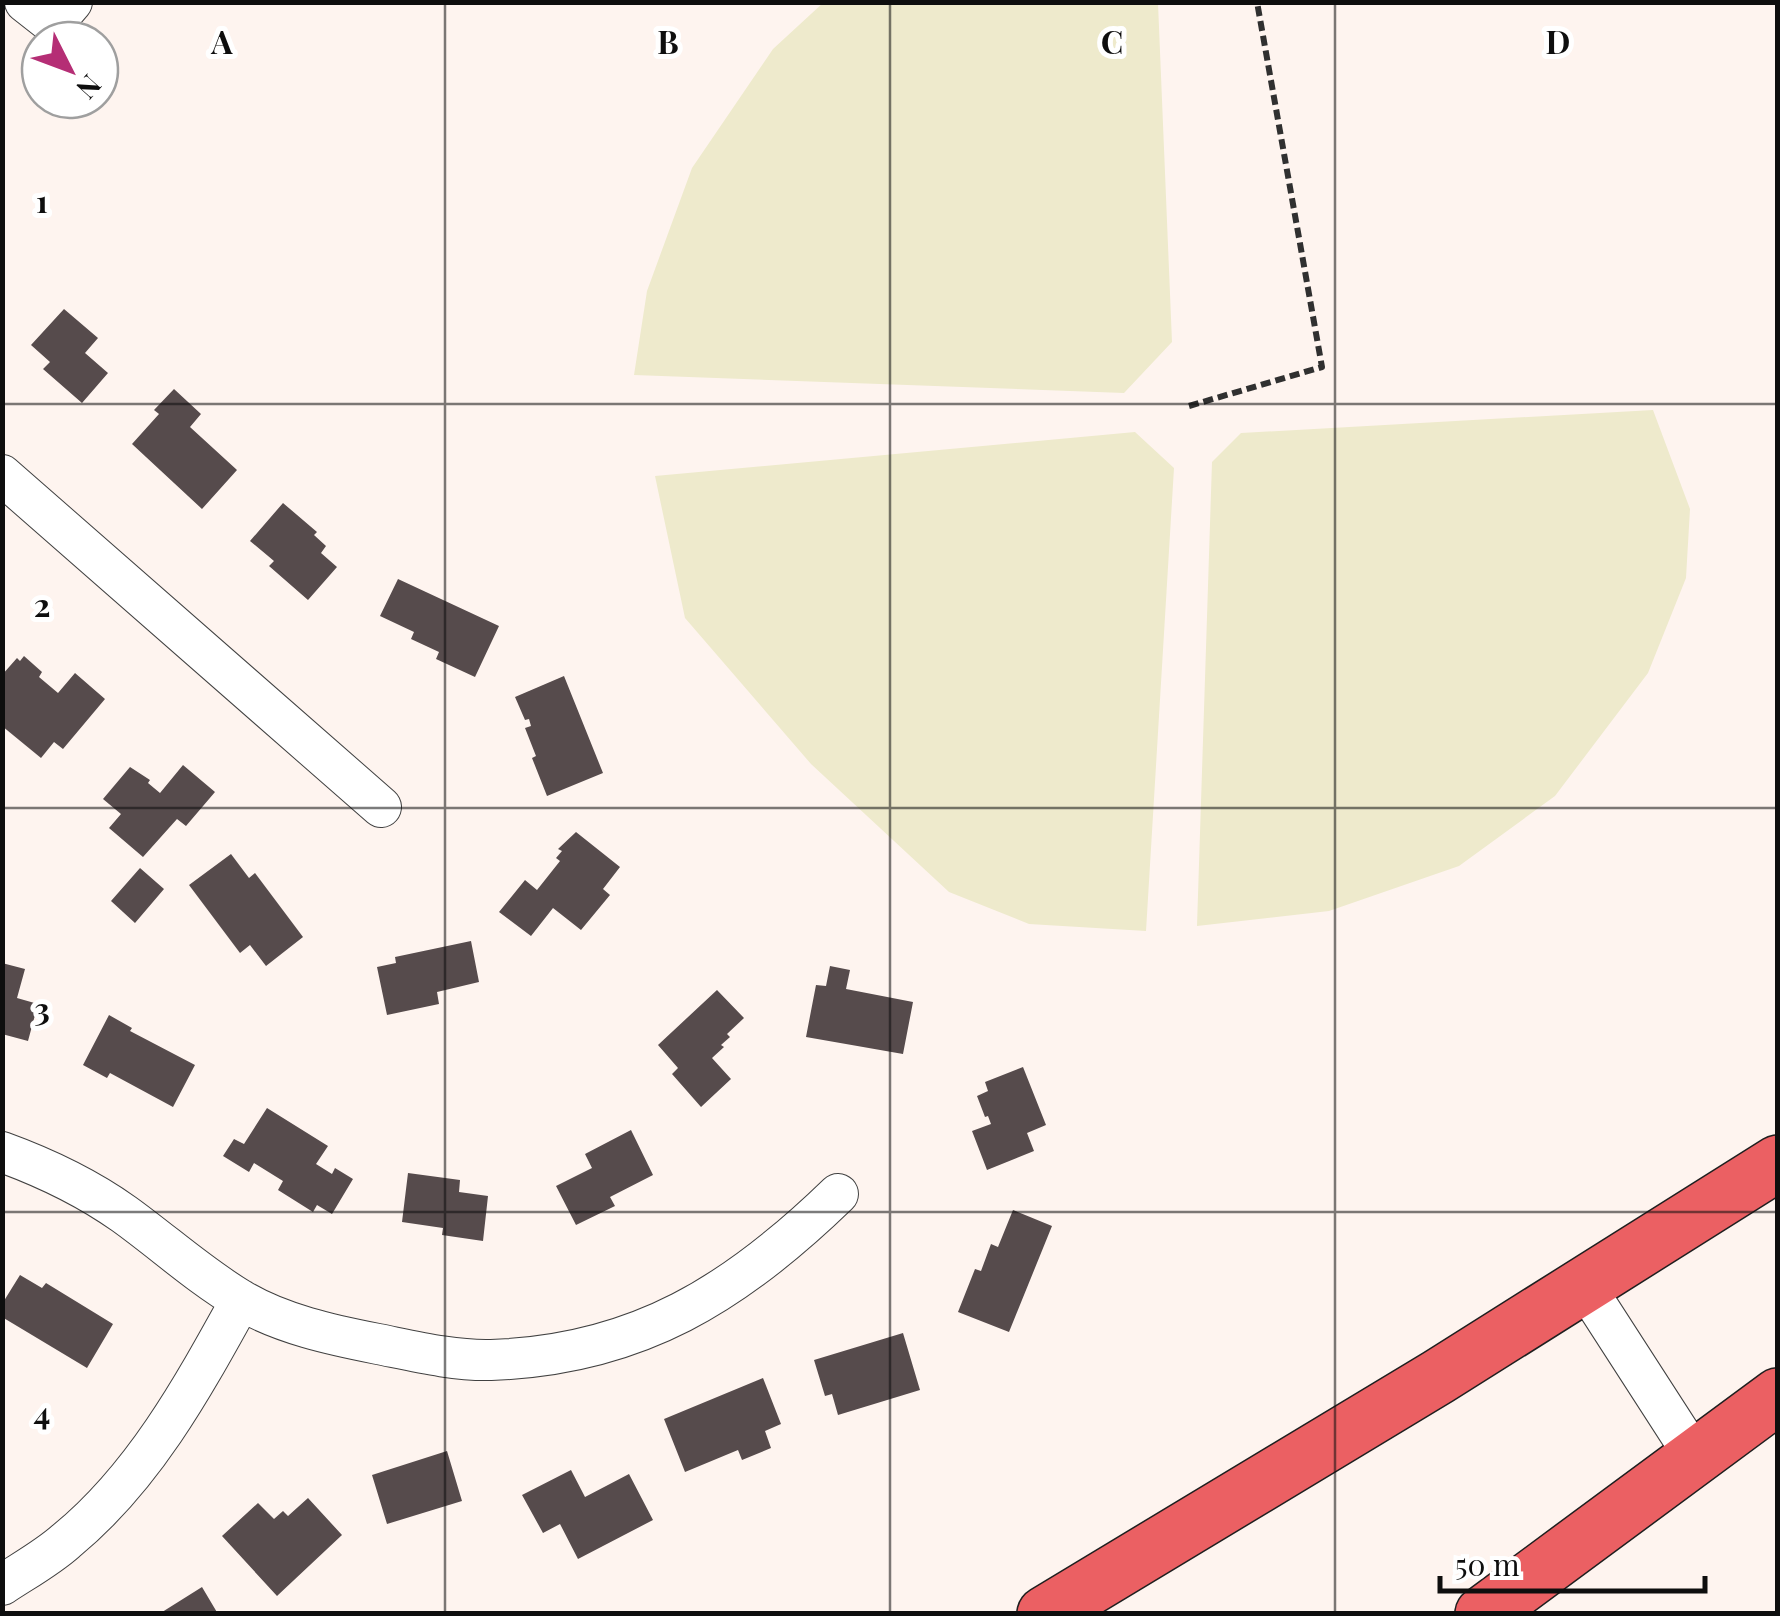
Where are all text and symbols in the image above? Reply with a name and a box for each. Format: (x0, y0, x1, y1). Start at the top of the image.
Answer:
text: A (210, 19, 233, 62)
text: B (657, 19, 679, 62)
text: C (1101, 19, 1123, 62)
text: D (1546, 19, 1570, 62)
north arrow (20, 20, 120, 120)
text: N (69, 68, 110, 108)
text: 1 (36, 178, 48, 221)
text: 2 (34, 582, 50, 625)
text: 3 (34, 986, 50, 1029)
text: 4 (34, 1390, 50, 1433)
scale bar (1440, 1531, 1705, 1593)
text: 50 m (1455, 1544, 1520, 1584)

